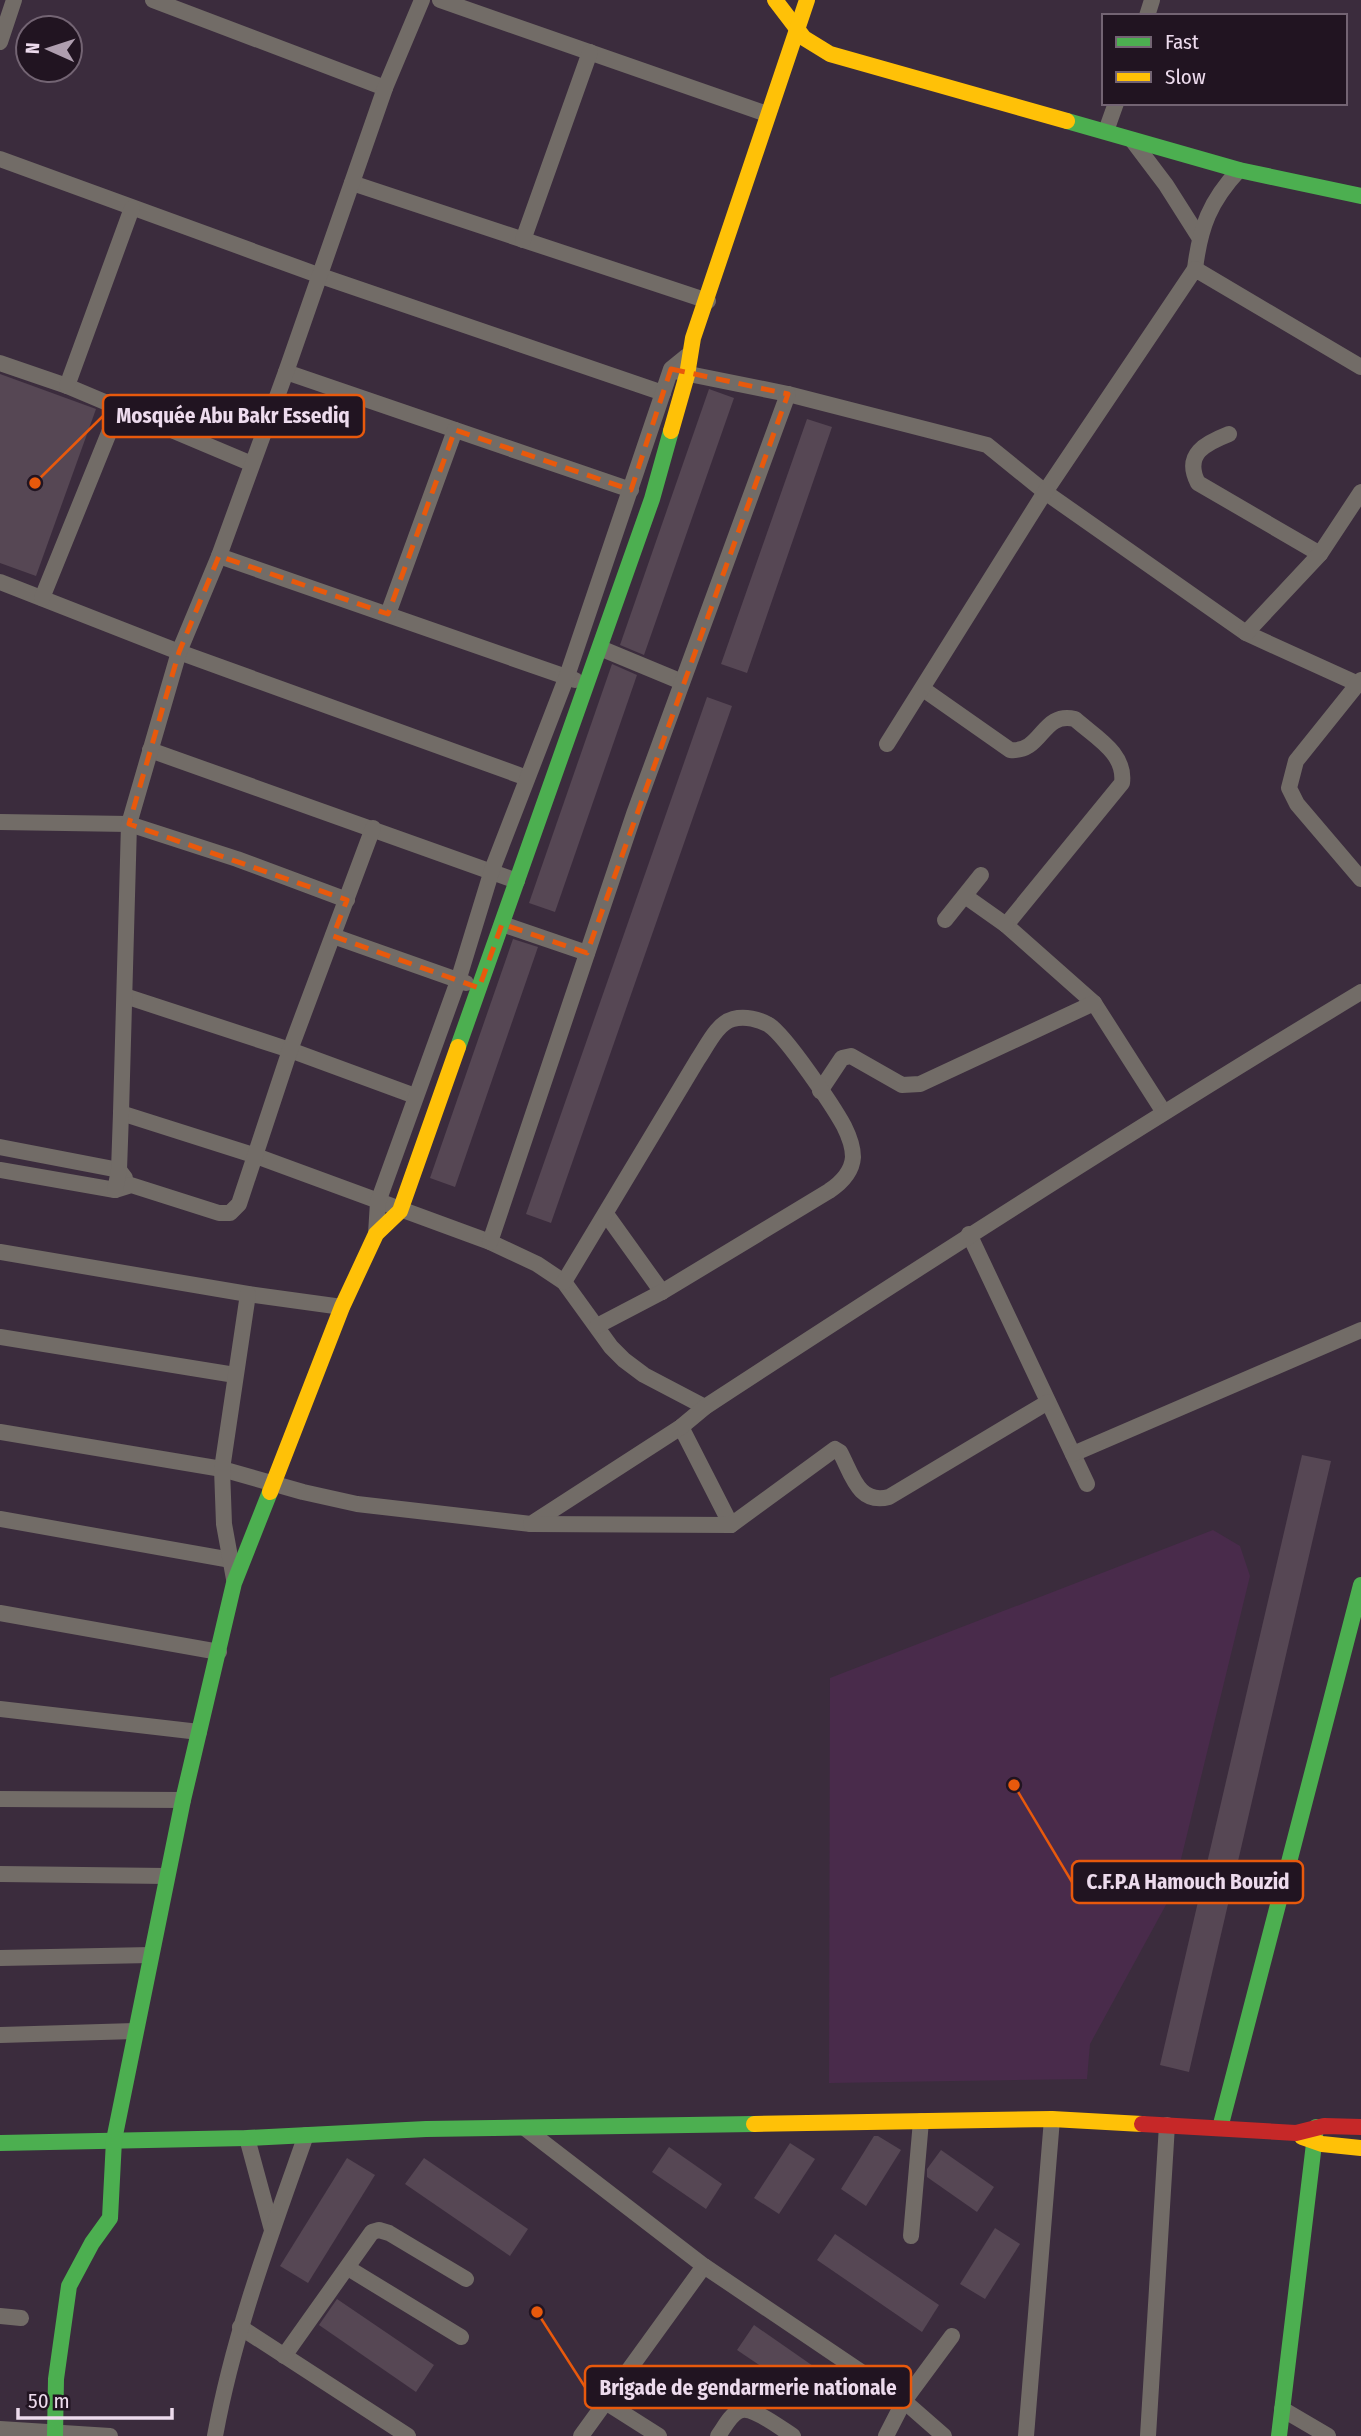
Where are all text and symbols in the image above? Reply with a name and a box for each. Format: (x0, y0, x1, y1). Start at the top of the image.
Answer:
north arrow (14, 14, 84, 84)
legend (1102, 14, 1347, 105)
text: Fast (1165, 29, 1199, 55)
text: N (21, 42, 44, 54)
text: Slow (1165, 64, 1206, 90)
callout: Mosquée Abu Bakr Essediq (103, 395, 364, 437)
text: Mosquée Abu Bakr Essediq (116, 403, 350, 429)
callout: C.F.P.A Hamouch Bouzid (1072, 1861, 1303, 1903)
text: C.F.P.A Hamouch Bouzid (1086, 1869, 1290, 1895)
callout: Brigade de gendarmerie nationale (585, 2366, 911, 2408)
text: Brigade de gendarmerie nationale (599, 2375, 897, 2401)
scale bar (18, 2376, 172, 2420)
text: 50 m (28, 2388, 70, 2414)

